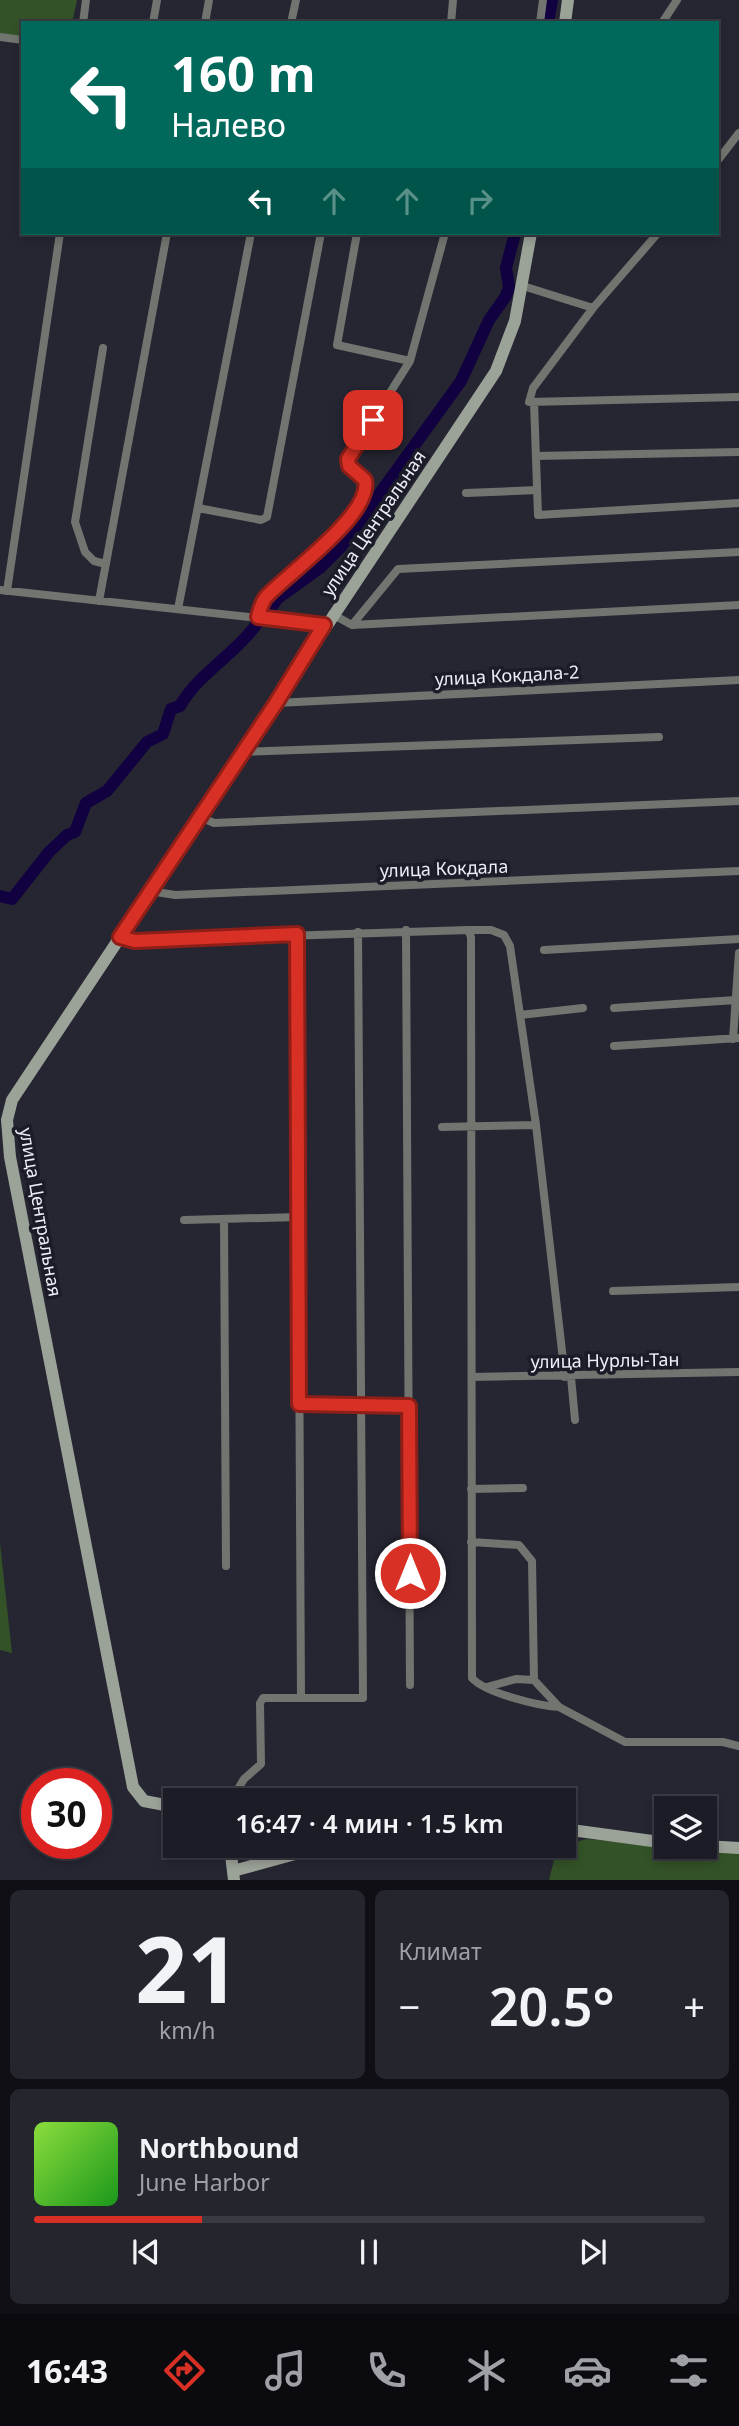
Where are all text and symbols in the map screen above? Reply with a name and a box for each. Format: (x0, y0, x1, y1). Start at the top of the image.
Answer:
text: 160 m (171, 40, 316, 106)
icon: left (56, 49, 147, 140)
text: Налево (171, 103, 286, 146)
icon: left (242, 182, 280, 220)
icon: ahead (315, 182, 353, 220)
icon: ahead (388, 182, 426, 220)
icon: right (461, 182, 499, 220)
pin (343, 390, 403, 450)
icon: arrive (354, 401, 392, 439)
street label: улица Центральная (315, 445, 431, 601)
street label: улица Кокдала-2 (434, 659, 580, 691)
street label: улица Кокдала (379, 854, 509, 882)
street label: улица Центральная (14, 1126, 68, 1298)
street label: улица Нурлы-Тан (530, 1347, 680, 1373)
position arrow (373, 1536, 447, 1610)
speed limit sign: 30 (21, 1768, 112, 1859)
map controls (654, 1796, 717, 1859)
button: layers (654, 1796, 717, 1859)
text: 16:47 · 4 мин · 1.5 km (235, 1805, 504, 1841)
text: 21 (135, 1906, 239, 2030)
text: Климат (399, 1935, 482, 1967)
text: 20.5° (489, 1970, 615, 2041)
text: − (399, 1980, 420, 2032)
text: + (683, 1980, 705, 2032)
text: km/h (159, 2014, 216, 2046)
text: Northbound (139, 2130, 299, 2166)
text: June Harbor (139, 2166, 270, 2198)
icon: previous (127, 2233, 165, 2271)
icon: pause (350, 2233, 388, 2271)
icon: next (574, 2233, 612, 2271)
icon: directions (160, 2346, 209, 2395)
icon: music (261, 2346, 310, 2395)
icon: phone (362, 2346, 411, 2395)
icon: climate (462, 2346, 511, 2395)
icon: car (563, 2346, 612, 2395)
icon: filters (664, 2346, 713, 2395)
text: 16:43 (26, 2349, 108, 2392)

